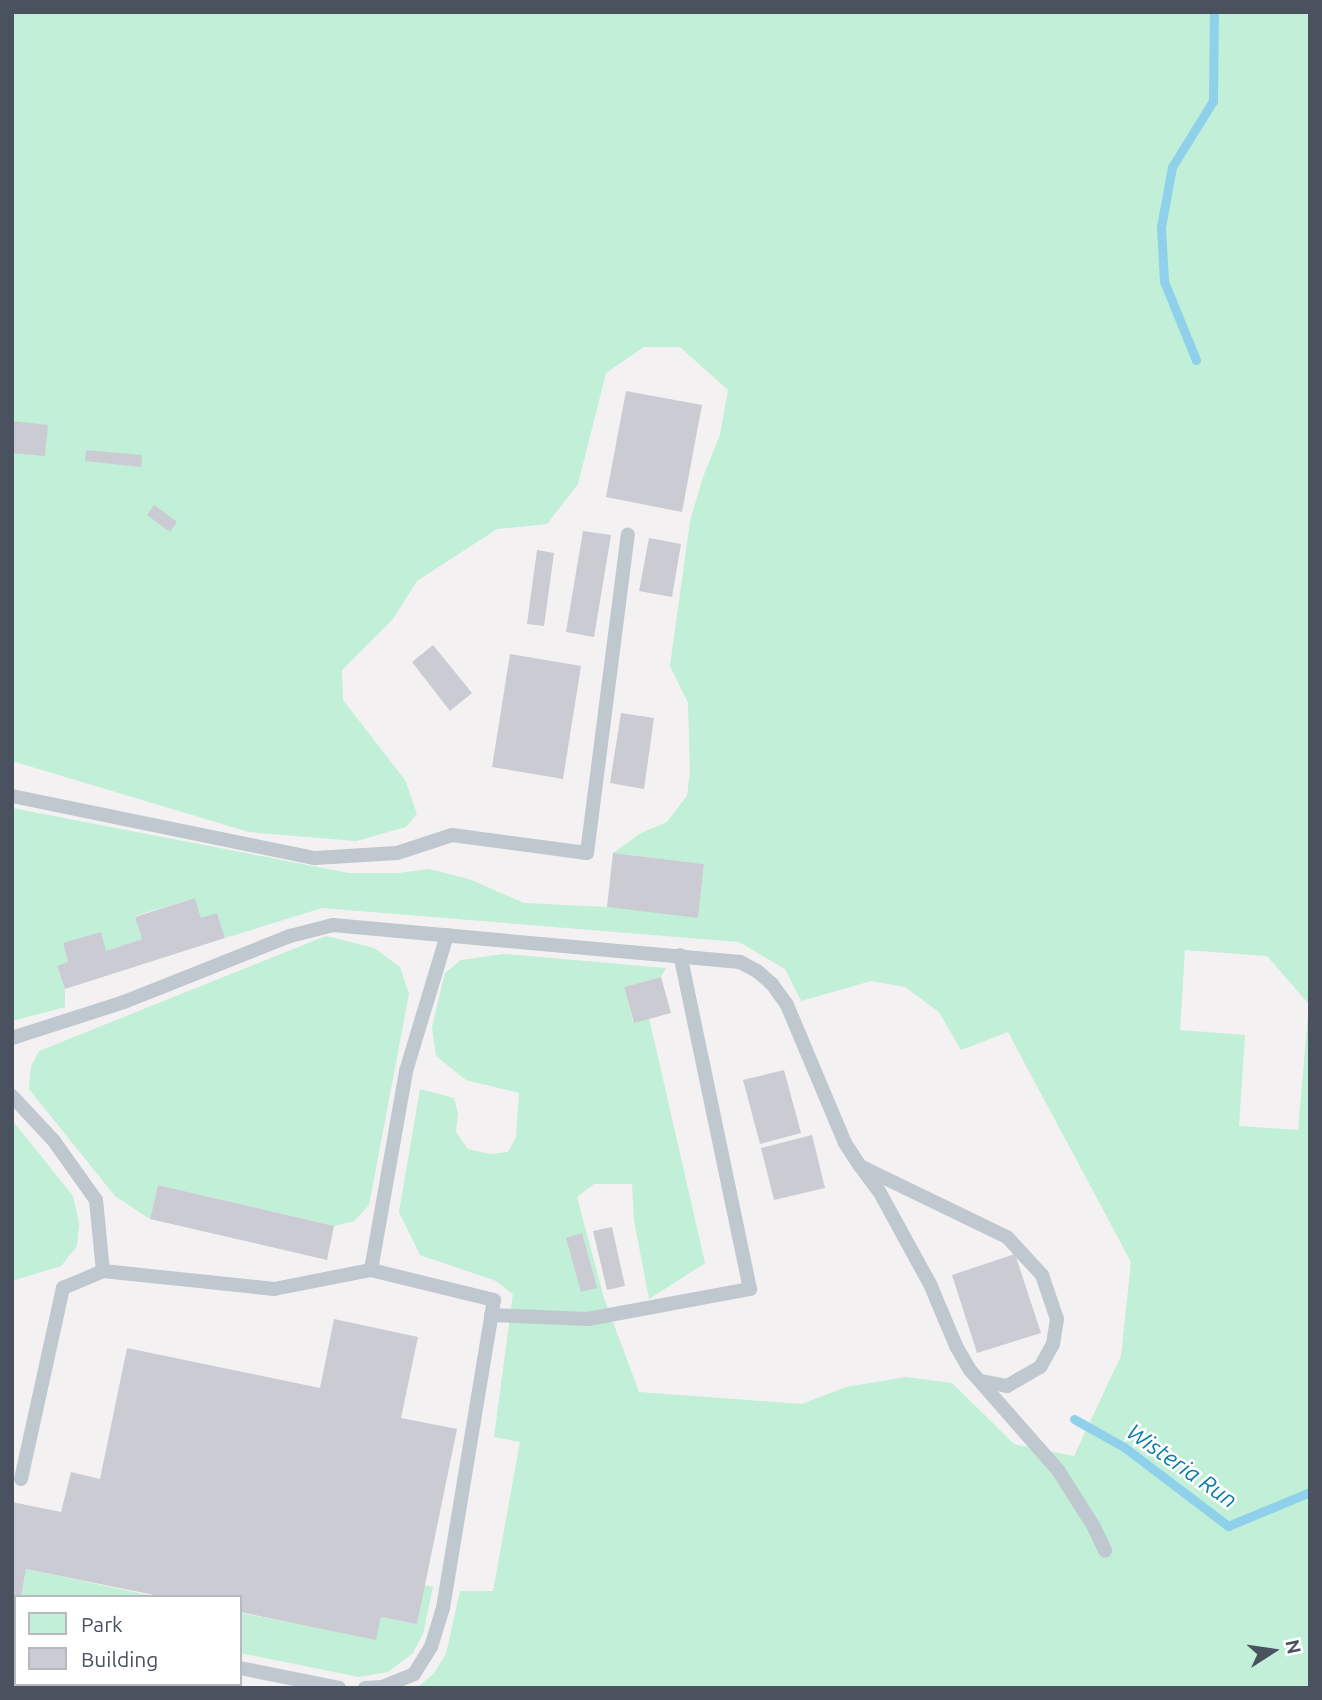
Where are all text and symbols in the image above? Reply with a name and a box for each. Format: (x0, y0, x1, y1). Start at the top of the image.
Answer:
water label: Wisteria Run (1122, 1418, 1242, 1514)
legend (14, 1595, 242, 1686)
text: Park (81, 1612, 123, 1636)
north arrow (1238, 1616, 1308, 1686)
text: N (1281, 1637, 1306, 1656)
text: Building (81, 1647, 158, 1671)

